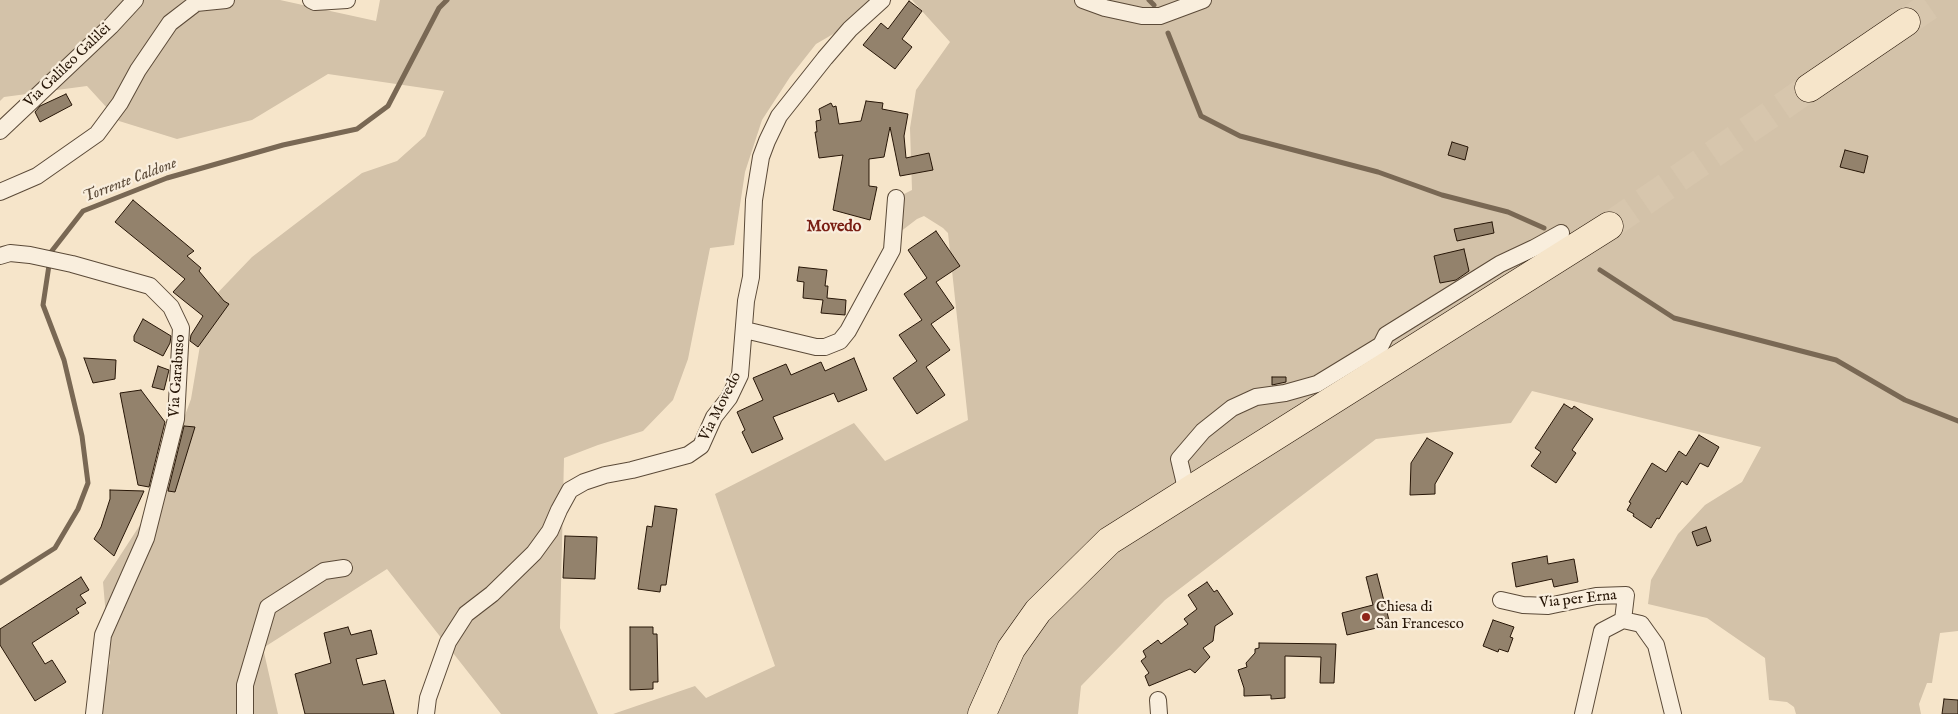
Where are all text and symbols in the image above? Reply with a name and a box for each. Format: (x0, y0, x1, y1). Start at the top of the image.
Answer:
street label: Via Galileo Galilei (21, 20, 115, 112)
water label: Torrente Caldone (80, 154, 180, 208)
district label: Movedo (807, 218, 861, 238)
street label: Via Garabuso (166, 334, 190, 418)
street label: Via Movedo (696, 369, 746, 445)
street label: Via per Erna (1538, 587, 1618, 613)
place label: Chiesa di San Francesco (1376, 599, 1464, 634)
marker: Chiesa di San Francesco (1360, 611, 1372, 623)

